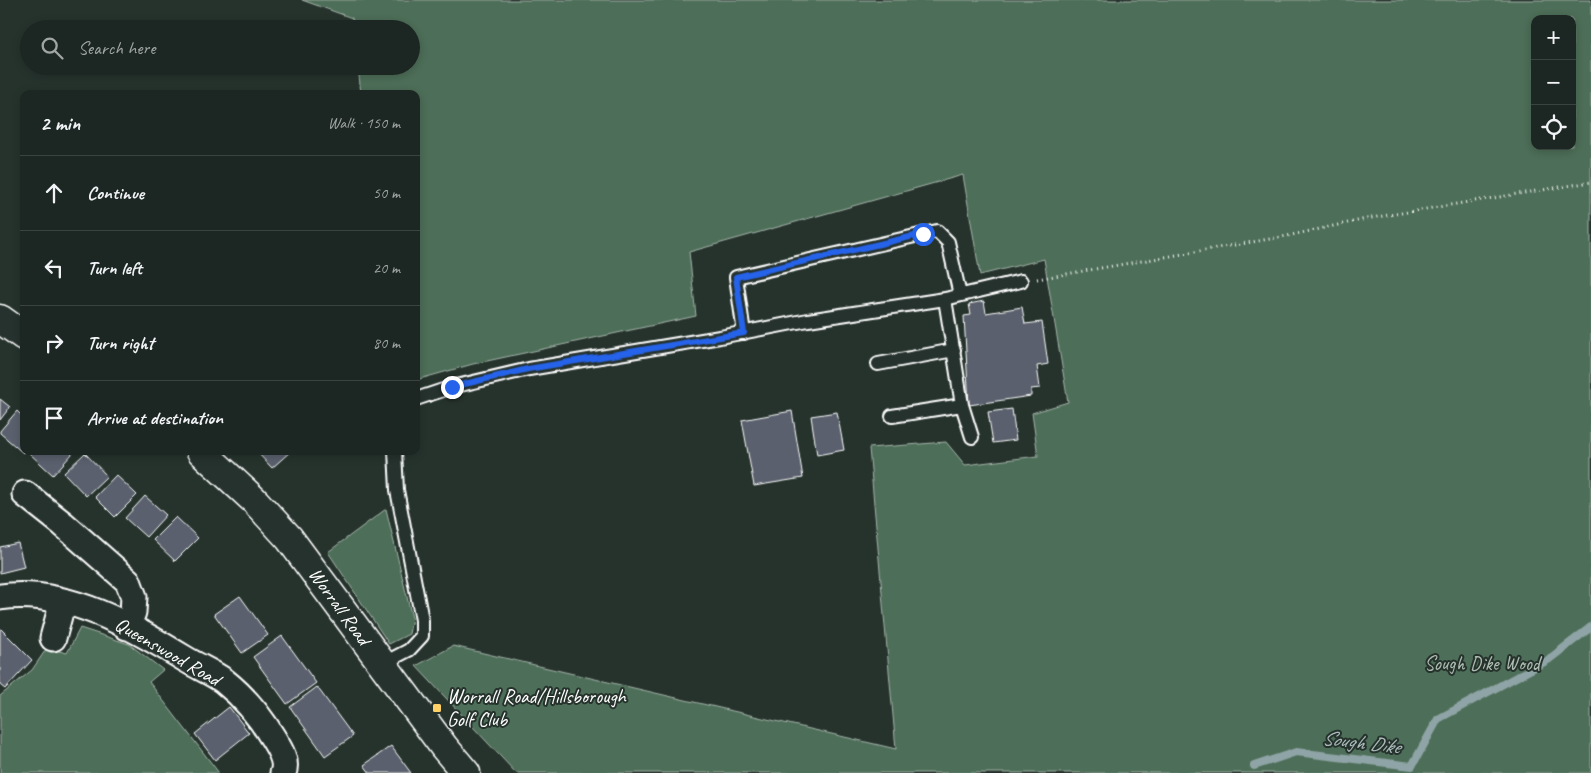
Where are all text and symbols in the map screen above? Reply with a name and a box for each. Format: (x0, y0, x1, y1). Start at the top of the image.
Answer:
map controls (1531, 15, 1576, 150)
button: + (1531, 15, 1576, 60)
search box (20, 20, 420, 75)
icon: search (38, 34, 66, 62)
text: Search here (78, 36, 155, 60)
button: − (1531, 60, 1576, 105)
button: locate (1531, 105, 1576, 150)
text: 2 min (40, 110, 80, 136)
text: Walk · 150 m (328, 113, 400, 133)
icon: ahead (40, 179, 68, 207)
text: Continue (87, 181, 144, 205)
text: 50 m (373, 183, 400, 203)
route start (912, 223, 935, 246)
icon: left (40, 254, 68, 282)
text: Turn left (87, 256, 142, 280)
text: 20 m (373, 258, 400, 278)
icon: right (40, 329, 68, 357)
text: Turn right (87, 331, 154, 355)
text: 80 m (373, 333, 400, 353)
route end (441, 376, 464, 399)
icon: arrive (40, 404, 68, 432)
text: Arrive at destination (87, 406, 223, 430)
street label: Worrall Road (303, 563, 378, 652)
street label: Queenswood Road (111, 611, 228, 693)
park label: Sough Dike Wood (1424, 651, 1543, 676)
place label: Worrall Road/Hillsborough Golf Club (447, 684, 628, 732)
marker: Worrall Road/Hillsborough Golf Club (431, 702, 443, 714)
water label: Sough Dike (1321, 724, 1404, 760)

